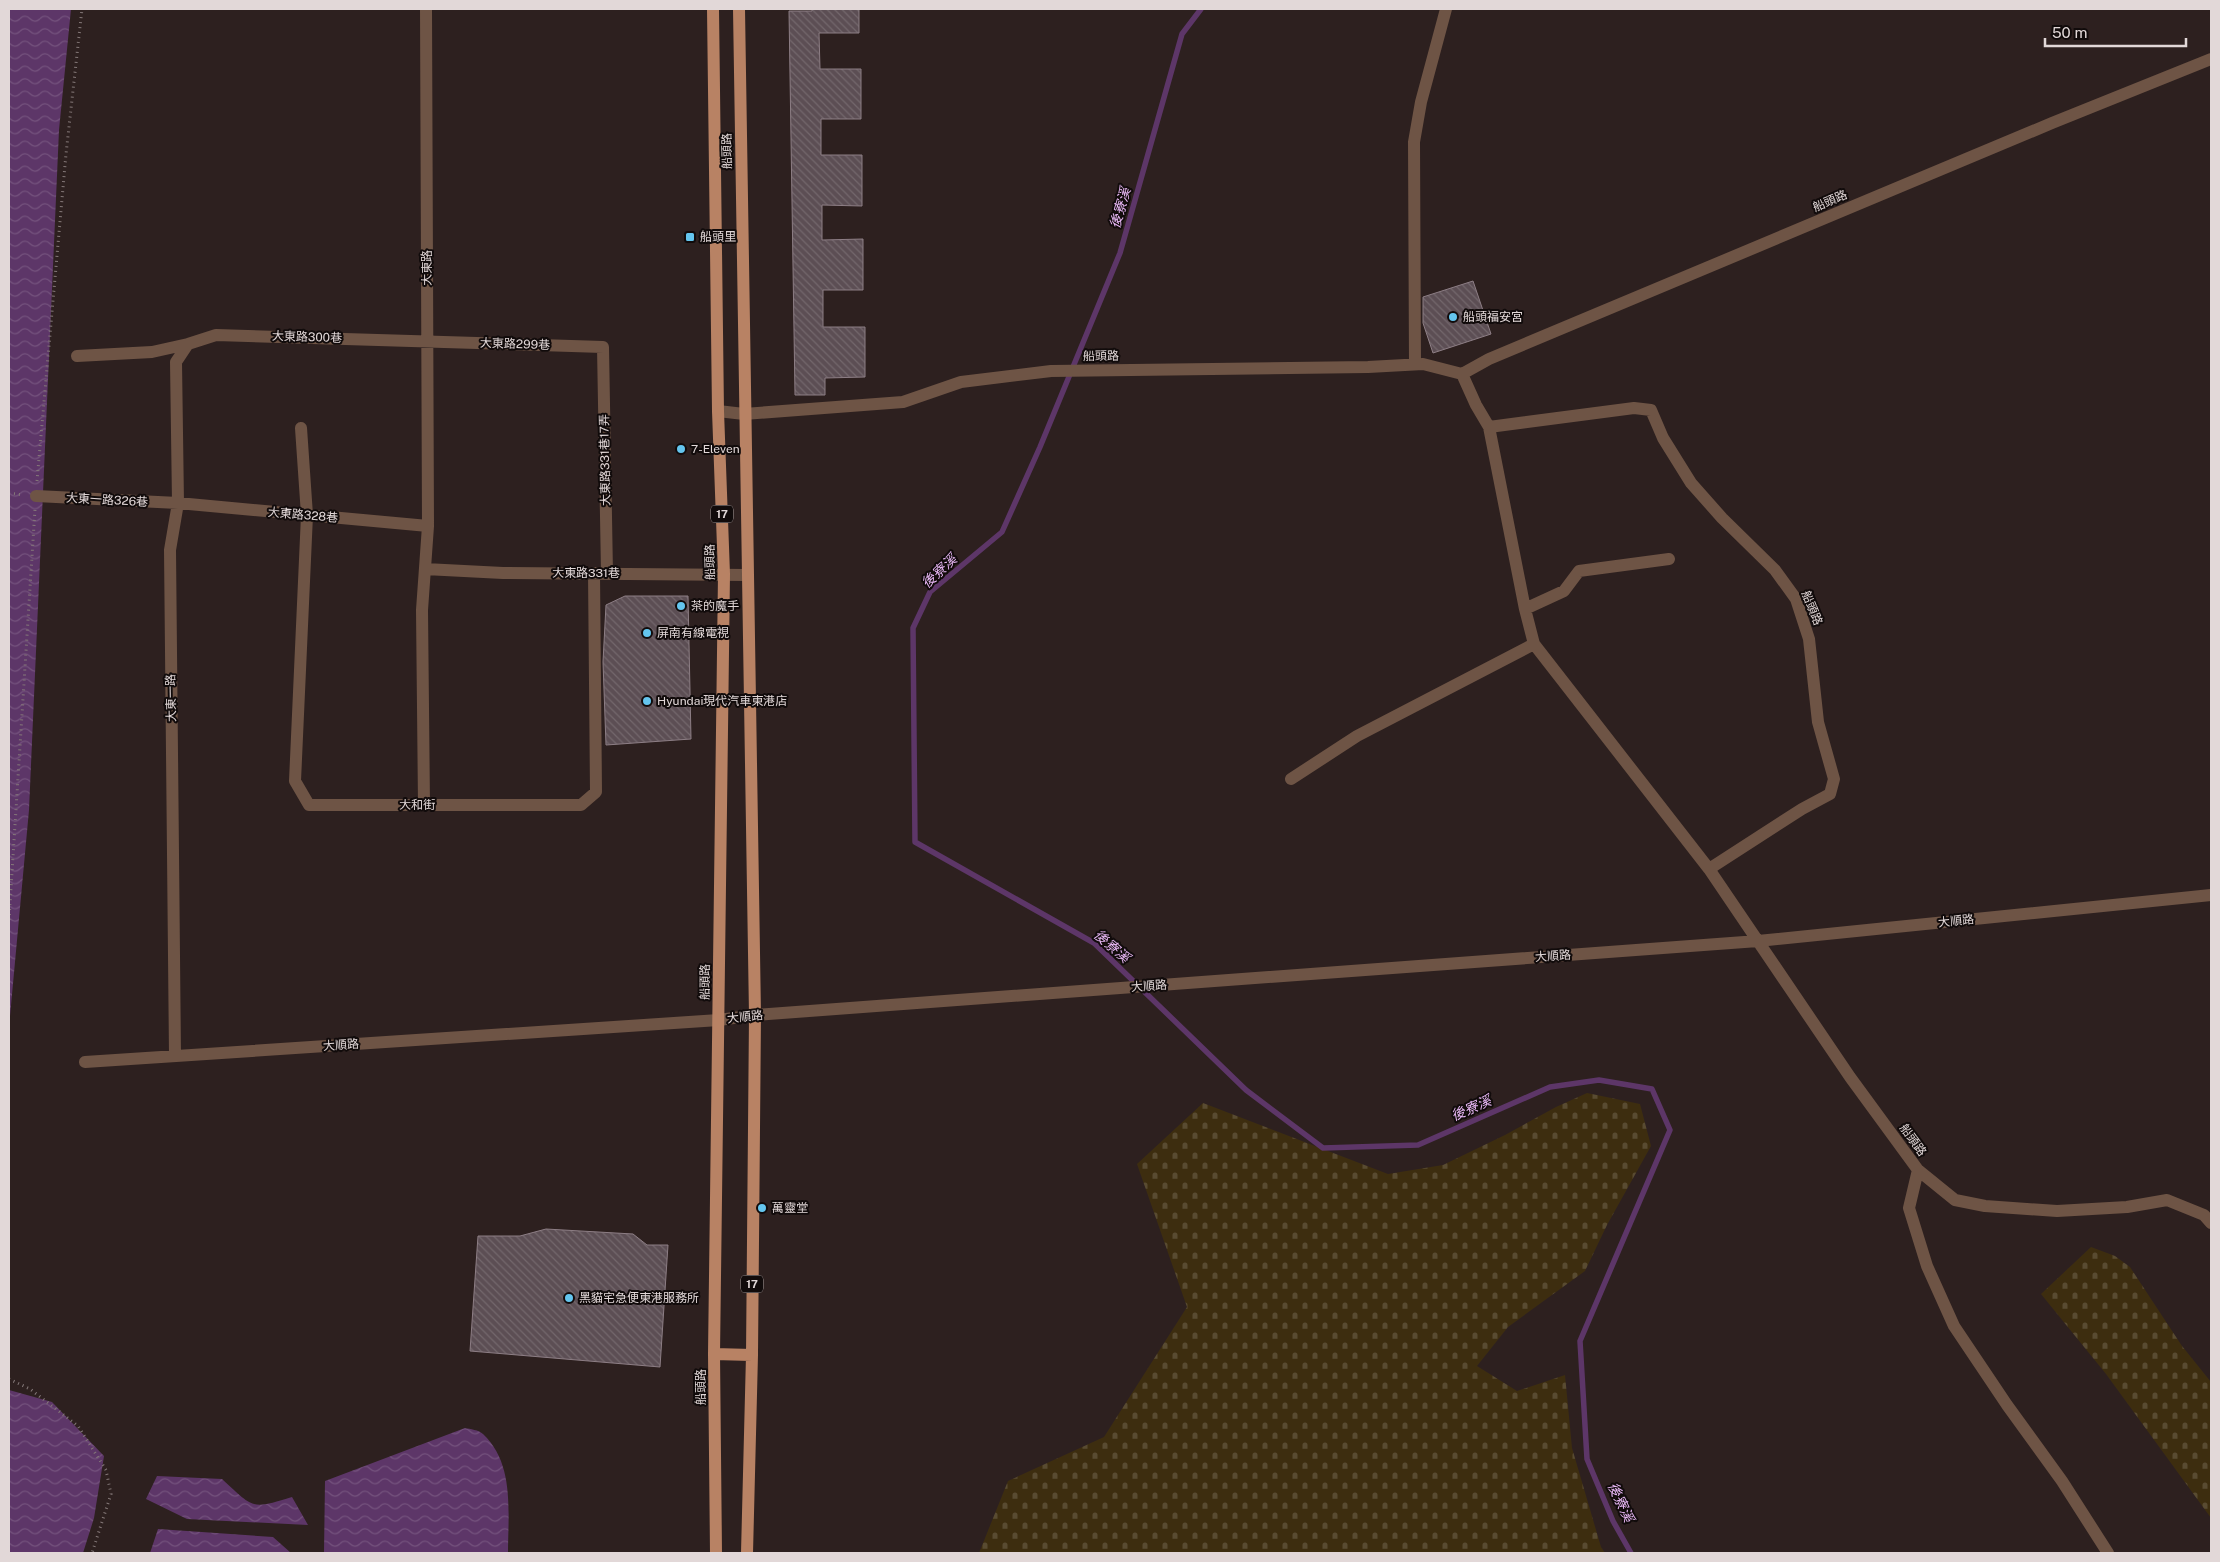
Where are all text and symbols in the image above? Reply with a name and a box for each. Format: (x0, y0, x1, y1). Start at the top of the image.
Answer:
scale bar (2045, 15, 2186, 47)
text: 50 m (2052, 24, 2087, 41)
street label: 船頭路 (720, 133, 734, 169)
water label: 後寮溪 (1107, 184, 1134, 230)
street label: 船頭路 (1811, 188, 1849, 214)
place label: 船頭里 (700, 230, 736, 244)
marker: 船頭里 (684, 231, 696, 243)
street label: 大東路 (420, 250, 434, 286)
place label: 船頭福安宮 (1463, 310, 1523, 324)
marker: 船頭福安宮 (1447, 311, 1459, 323)
street label: 大東路300巷 (272, 329, 342, 345)
street label: 大東路299巷 (480, 336, 550, 352)
street label: 船頭路 (1083, 349, 1119, 363)
street label: 大東路331巷17弄 (597, 414, 613, 506)
place label: 7-Eleven (691, 442, 740, 456)
marker: 7-Eleven (675, 443, 687, 455)
street label: 大東一路326巷 (66, 491, 148, 509)
street label: 大東路328巷 (267, 505, 339, 525)
road number: 17 (711, 506, 733, 522)
street label: 船頭路 (703, 544, 717, 580)
water label: 後寮溪 (918, 549, 961, 591)
street label: 大東路331巷 (552, 566, 620, 580)
street label: 船頭路 (1799, 589, 1825, 627)
place label: 茶的魔手 (691, 599, 739, 613)
marker: 茶的魔手 (675, 600, 687, 612)
place label: 屏南有線電視 (657, 626, 729, 640)
marker: 屏南有線電視 (641, 627, 653, 639)
street label: 大東一路 (164, 674, 178, 722)
place label: Hyundai現代汽車東港店 (657, 694, 787, 708)
marker: Hyundai現代汽車東港店 (641, 695, 653, 707)
street label: 大和街 (399, 798, 435, 812)
street label: 大順路 (1937, 912, 1975, 930)
water label: 後寮溪 (1091, 926, 1135, 967)
street label: 大順路 (1535, 948, 1571, 964)
street label: 船頭路 (698, 964, 712, 1000)
street label: 大順路 (1131, 978, 1167, 994)
street label: 大順路 (726, 1008, 764, 1026)
street label: 大順路 (323, 1037, 359, 1053)
water label: 後寮溪 (1449, 1091, 1495, 1124)
street label: 船頭路 (1897, 1121, 1929, 1159)
place label: 萬靈堂 (772, 1201, 808, 1215)
marker: 萬靈堂 (756, 1202, 768, 1214)
road number: 17 (741, 1276, 763, 1292)
place label: 黑貓宅急便東港服務所 (579, 1291, 699, 1305)
marker: 黑貓宅急便東港服務所 (563, 1292, 575, 1304)
street label: 船頭路 (694, 1369, 708, 1405)
water label: 後寮溪 (1605, 1480, 1638, 1526)

